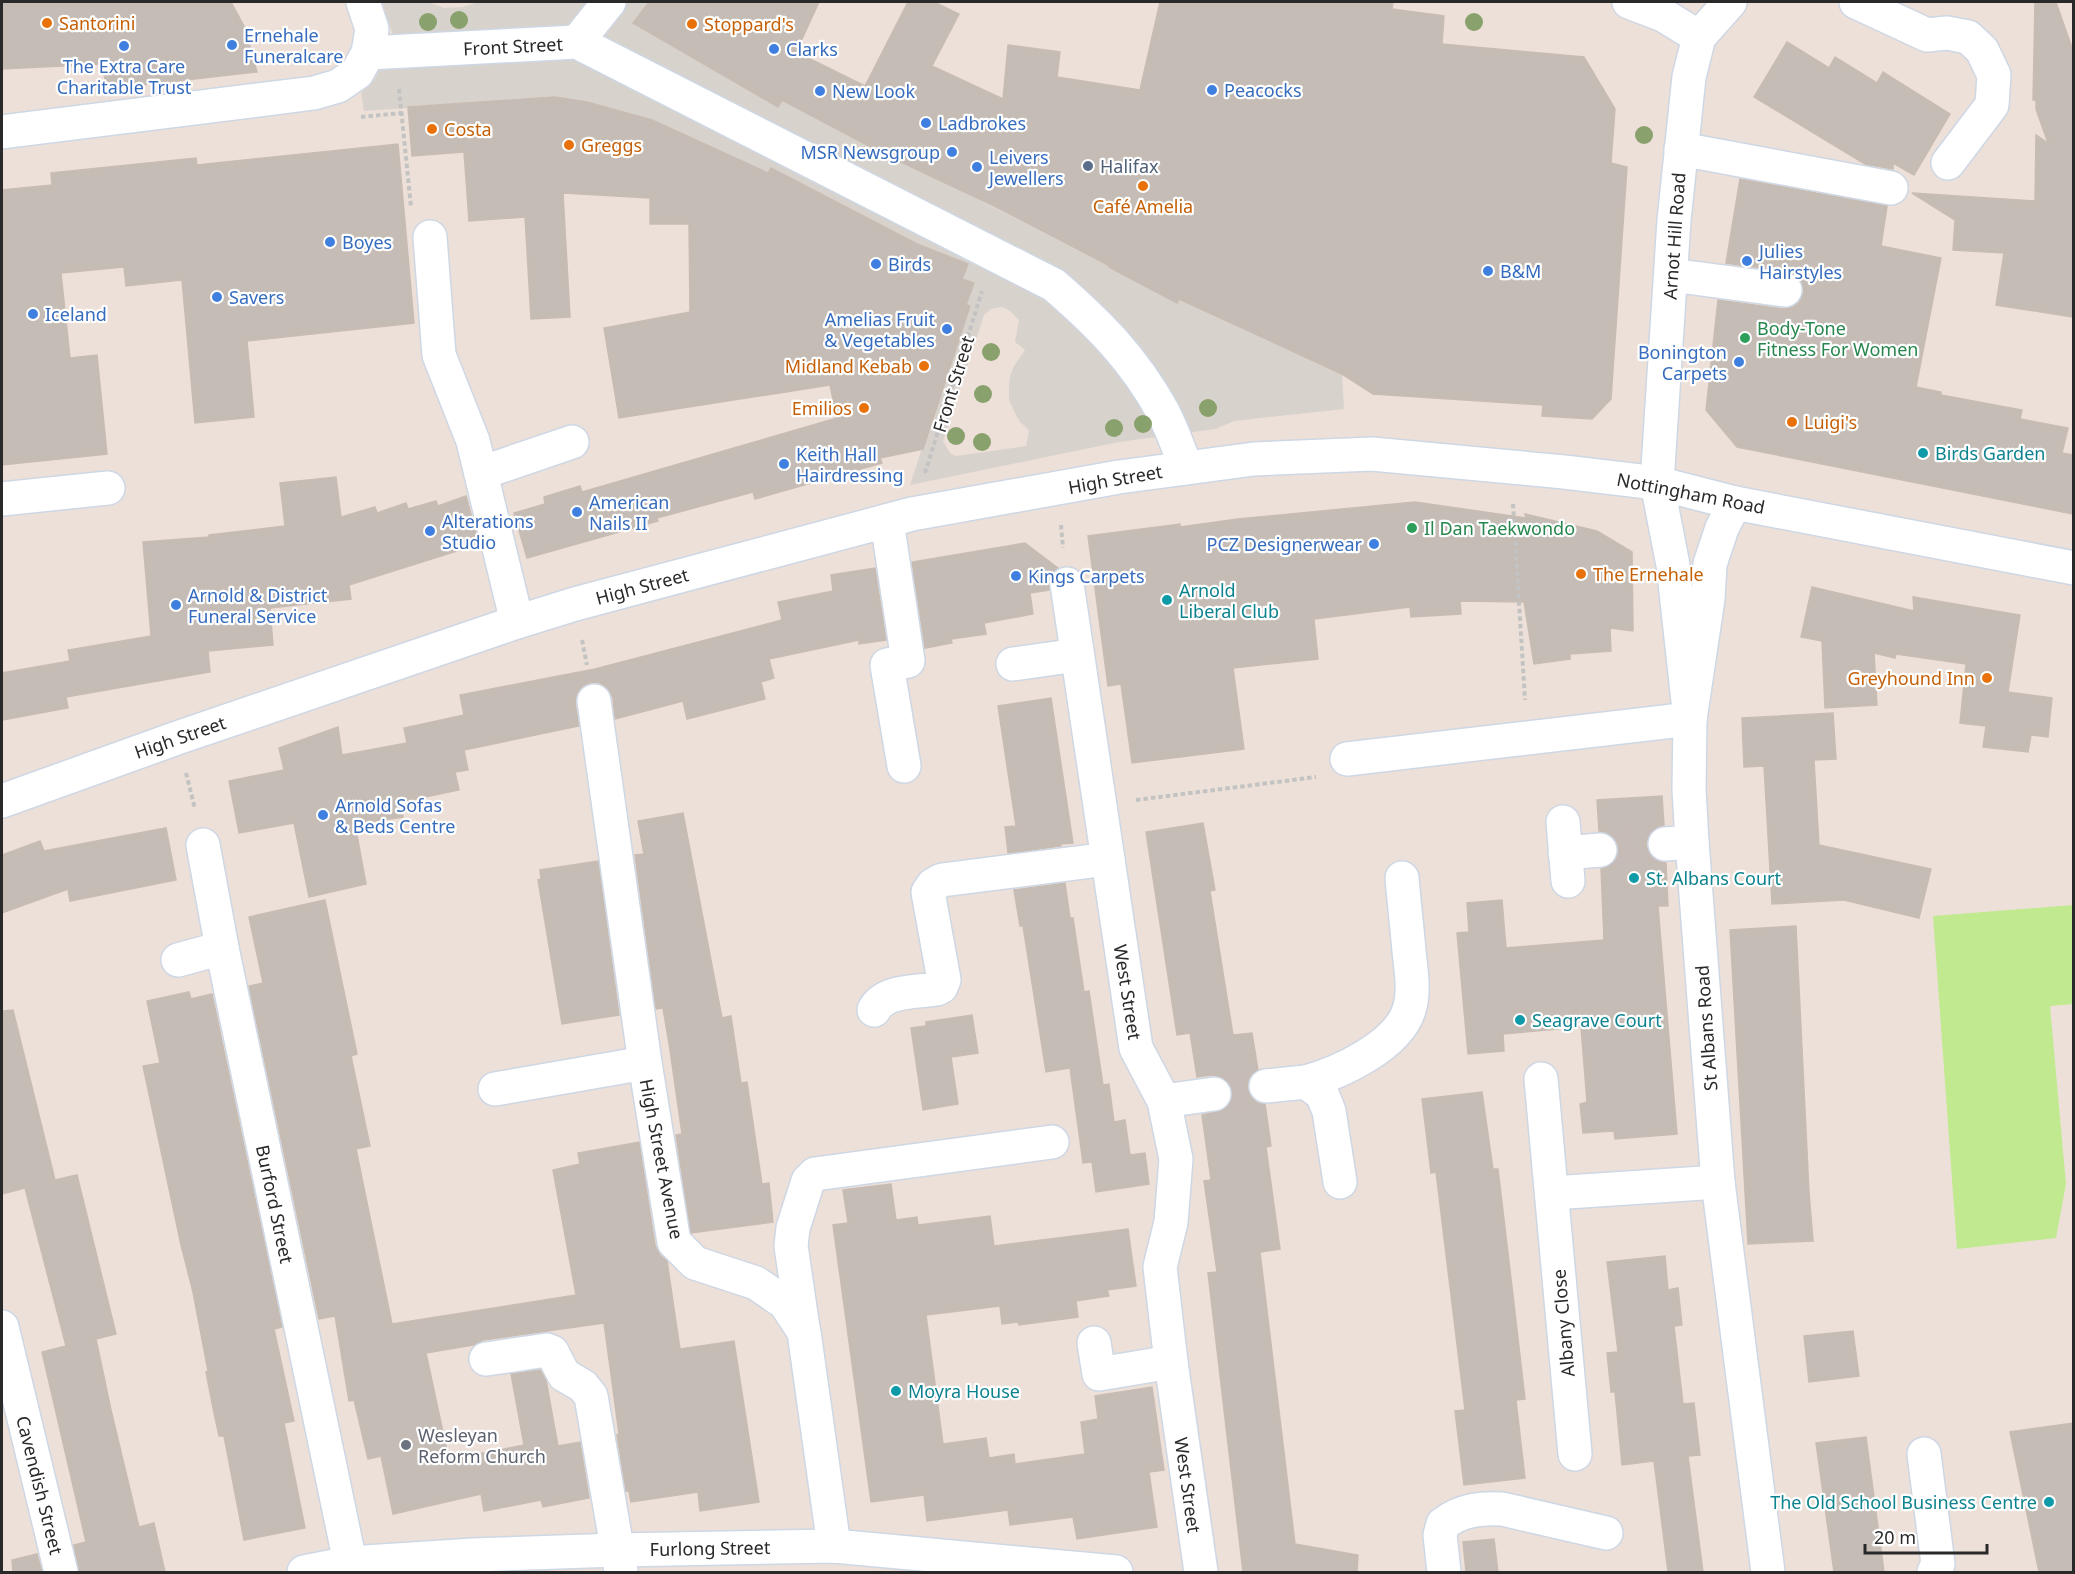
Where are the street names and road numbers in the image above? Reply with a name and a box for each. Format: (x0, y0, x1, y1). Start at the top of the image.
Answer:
street label: Front Street (463, 31, 564, 61)
street label: Arnot Hill Road (1658, 172, 1690, 300)
street label: Front Street (927, 332, 979, 435)
street label: High Street (1066, 459, 1164, 499)
street label: Nottingham Road (1615, 467, 1767, 519)
street label: High Street (593, 562, 692, 610)
street label: High Street (131, 710, 229, 764)
street label: West Street (1109, 942, 1147, 1042)
street label: St Albans Road (1690, 964, 1722, 1092)
street label: High Street Avenue (635, 1077, 689, 1241)
street label: Burford Street (251, 1143, 299, 1266)
street label: Albany Close (1546, 1268, 1580, 1378)
street label: Cavendish Street (11, 1413, 69, 1557)
street label: West Street (1169, 1436, 1207, 1535)
street label: Furlong Street (650, 1535, 771, 1561)

